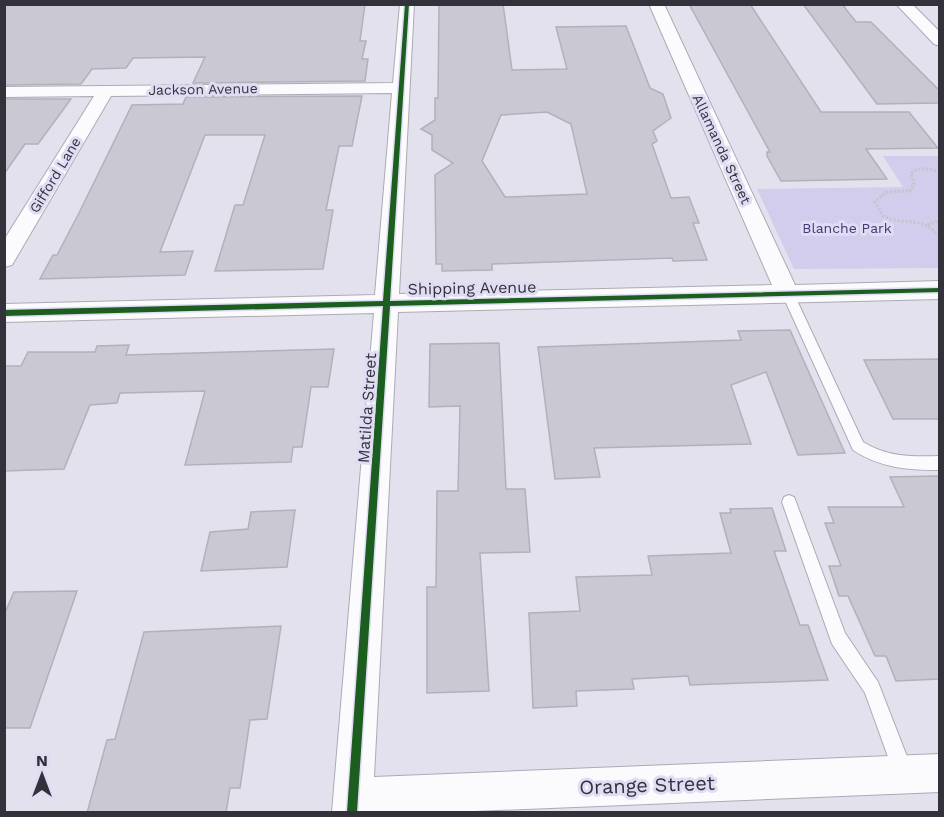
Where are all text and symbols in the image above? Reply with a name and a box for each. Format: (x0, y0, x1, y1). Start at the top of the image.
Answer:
street label: Jackson Avenue (148, 80, 258, 98)
street label: Allamanda Street (690, 92, 754, 206)
street label: Gifford Lane (26, 134, 84, 216)
park label: Blanche Park (802, 220, 892, 236)
street label: Shipping Avenue (408, 277, 536, 299)
street label: Matilda Street (354, 352, 380, 464)
north arrow (12, 745, 72, 805)
text: N (36, 751, 48, 770)
street label: Orange Street (579, 771, 716, 799)

